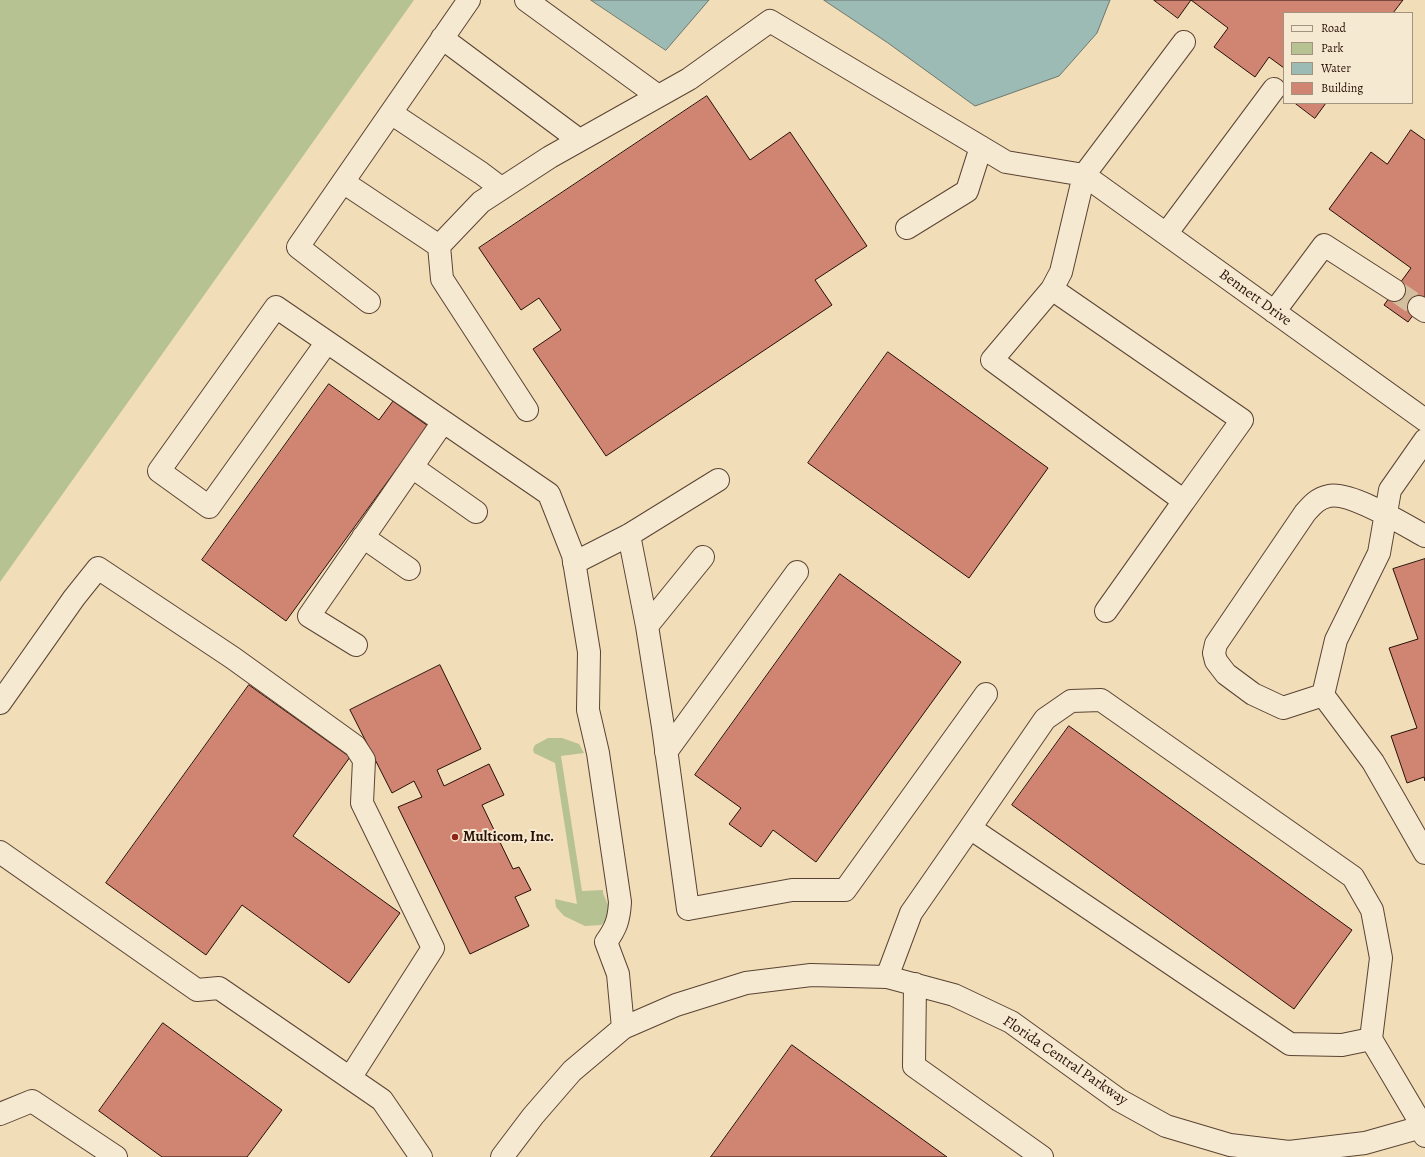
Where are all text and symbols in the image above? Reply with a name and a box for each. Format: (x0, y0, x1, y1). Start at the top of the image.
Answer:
legend (1283, 12, 1413, 104)
text: Road (1321, 20, 1346, 36)
text: Park (1321, 40, 1344, 56)
text: Water (1321, 60, 1351, 76)
text: Building (1321, 80, 1363, 96)
street label: Bennett Drive (1215, 266, 1295, 330)
place label: Multicom, Inc. (463, 828, 554, 846)
marker: Multicom, Inc. (450, 832, 460, 842)
street label: Florida Central Parkway (999, 1012, 1131, 1110)

